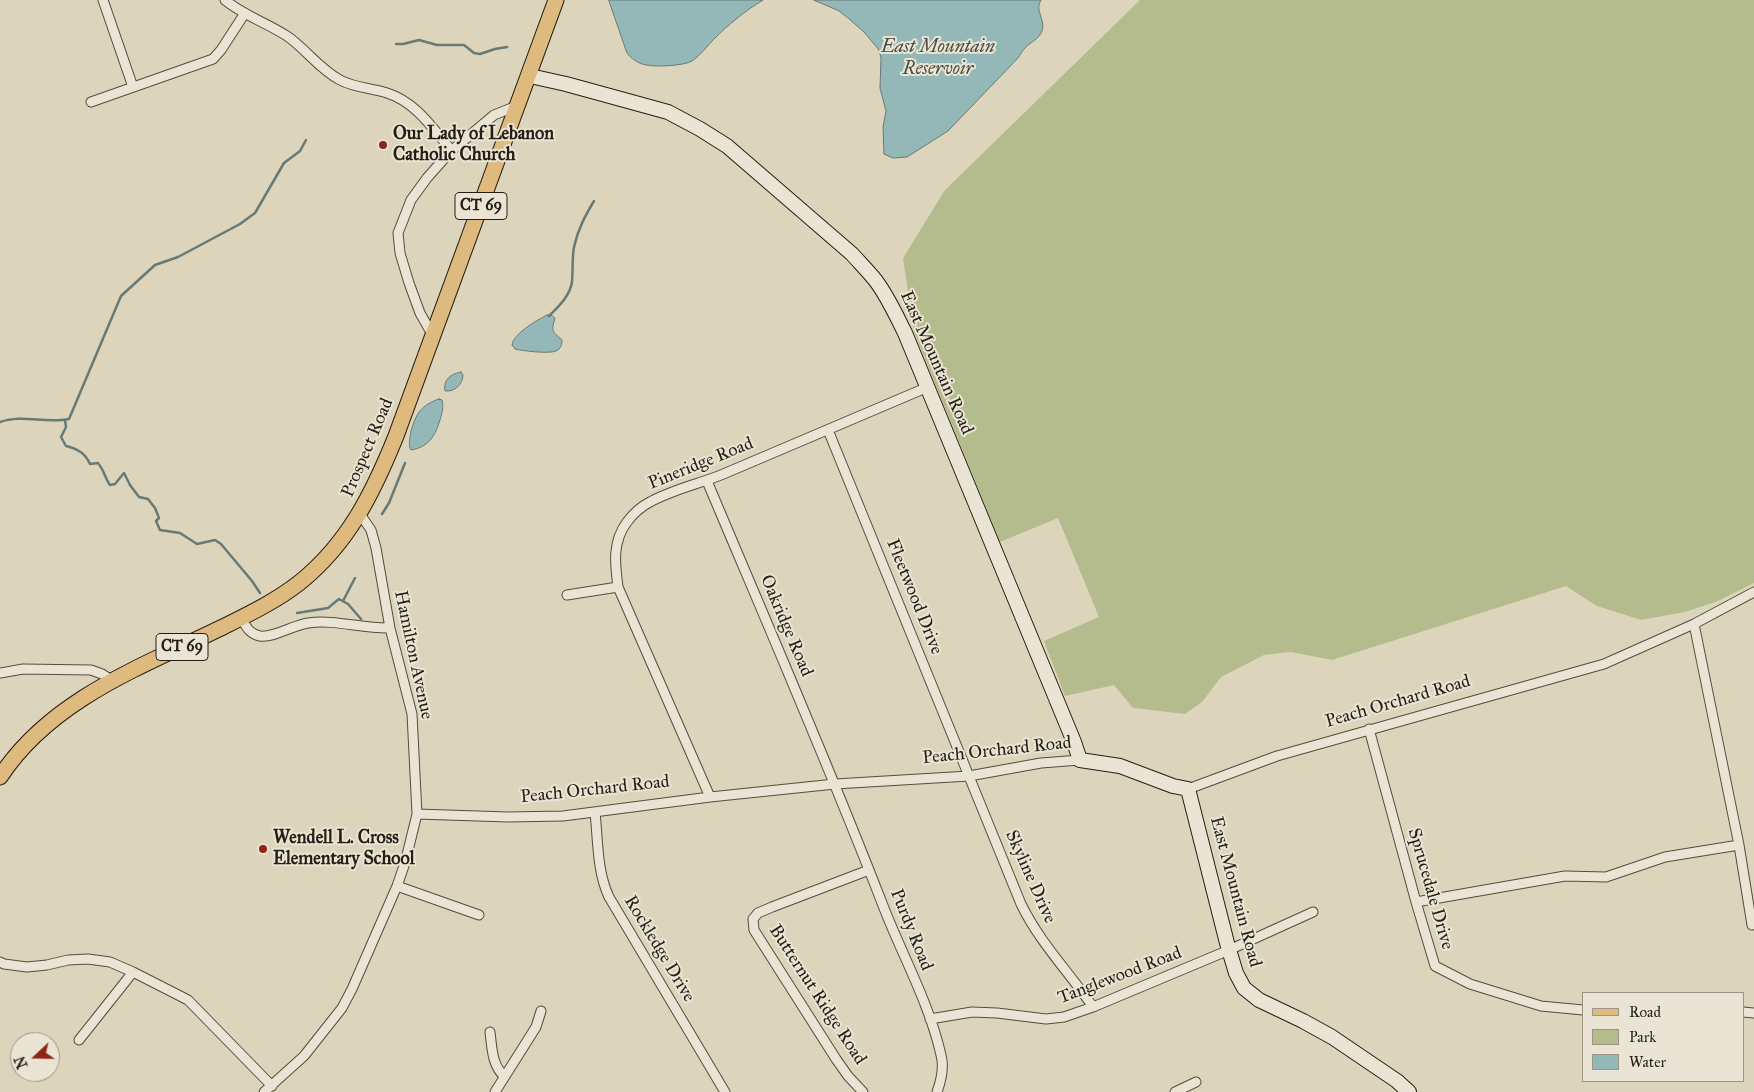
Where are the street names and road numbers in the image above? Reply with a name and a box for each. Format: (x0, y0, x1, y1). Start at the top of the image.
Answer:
road number: CT 69 (455, 192, 507, 220)
street label: East Mountain Road (895, 288, 977, 438)
street label: Prospect Road (337, 395, 399, 501)
street label: Pineridge Road (645, 433, 757, 495)
street label: Fleetwood Drive (881, 536, 947, 658)
street label: Oakridge Road (755, 572, 817, 680)
street label: Hamilton Avenue (389, 589, 437, 721)
road number: CT 69 (156, 634, 208, 660)
street label: Peach Orchard Road (1323, 671, 1473, 733)
street label: Peach Orchard Road (921, 732, 1073, 770)
street label: Peach Orchard Road (519, 771, 671, 809)
street label: East Mountain Road (1205, 814, 1265, 970)
street label: Sprucedale Drive (1402, 826, 1458, 952)
street label: Skyline Drive (1000, 827, 1060, 927)
street label: Purdy Road (885, 886, 937, 974)
street label: Rockledge Drive (619, 892, 699, 1006)
street label: Butternut Ridge Road (764, 921, 870, 1069)
street label: Tanglewood Road (1055, 943, 1185, 1009)

